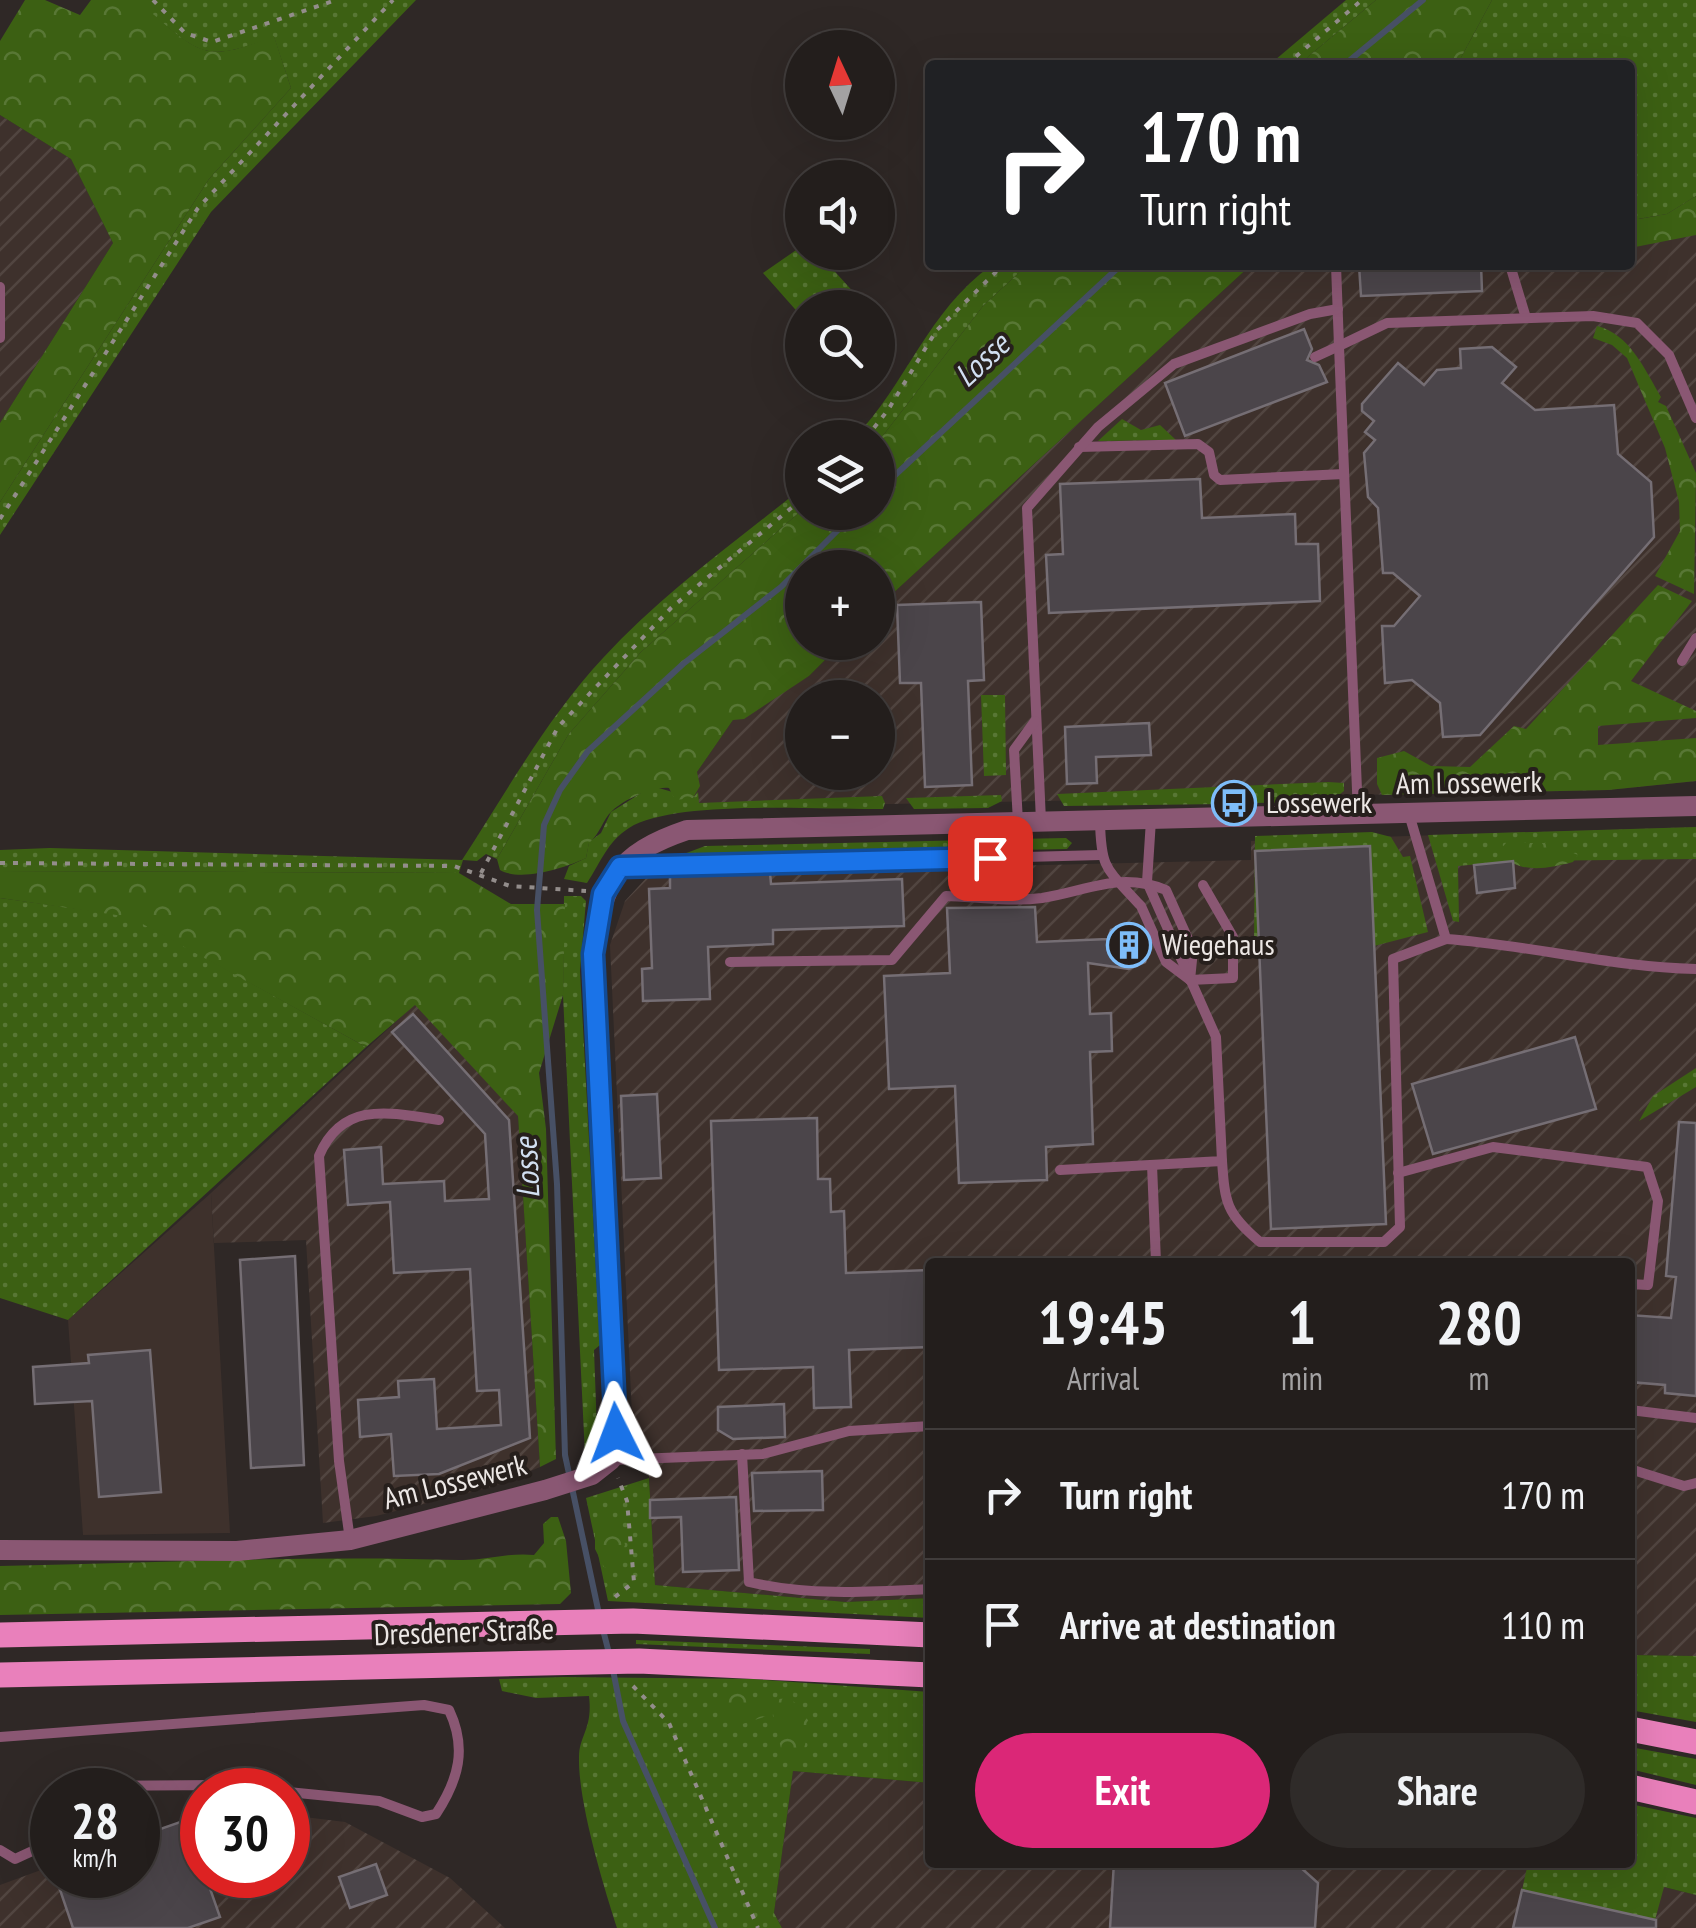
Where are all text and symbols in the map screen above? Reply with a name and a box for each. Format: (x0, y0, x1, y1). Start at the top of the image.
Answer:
north arrow (785, 30, 895, 140)
map controls (785, 30, 895, 790)
text: 170 m (1140, 91, 1301, 181)
icon: right (975, 100, 1105, 230)
button: sound (785, 160, 895, 270)
text: Turn right (1140, 179, 1291, 237)
button: search (785, 290, 895, 400)
water label: Losse (945, 322, 1019, 395)
button: layers (785, 420, 895, 530)
button: + (785, 550, 895, 660)
button: − (785, 680, 895, 790)
street label: Am Lossewerk (1396, 761, 1543, 802)
bus stop icon: Lossewerk (1211, 780, 1257, 826)
place label: Lossewerk (1266, 782, 1373, 821)
pin (948, 816, 1033, 901)
icon: arrive (963, 831, 1018, 886)
building icon: Wiegehaus (1106, 922, 1152, 968)
place label: Wiegehaus (1162, 924, 1275, 963)
water label: Losse (503, 1135, 549, 1199)
text: 19:45 (1038, 1283, 1168, 1361)
text: 1 (1288, 1283, 1316, 1361)
text: 280 (1436, 1283, 1522, 1361)
text: Arrival (1067, 1357, 1139, 1399)
text: min (1281, 1357, 1323, 1399)
text: m (1468, 1357, 1489, 1399)
position arrow (564, 1381, 668, 1485)
street label: Am Lossewerk (379, 1444, 531, 1517)
icon: right (975, 1467, 1030, 1522)
text: Turn right (1060, 1470, 1192, 1519)
text: 170 m (1501, 1470, 1585, 1519)
icon: arrive (975, 1597, 1030, 1652)
text: Arrive at destination (1060, 1600, 1336, 1649)
text: 110 m (1501, 1600, 1585, 1649)
street label: Dresdener Straße (373, 1608, 555, 1653)
button: Exit (975, 1733, 1270, 1848)
button: Share (1290, 1733, 1585, 1848)
speed limit sign: 30 (180, 1768, 310, 1898)
text: 28 (71, 1788, 119, 1853)
text: km/h (73, 1842, 117, 1874)

